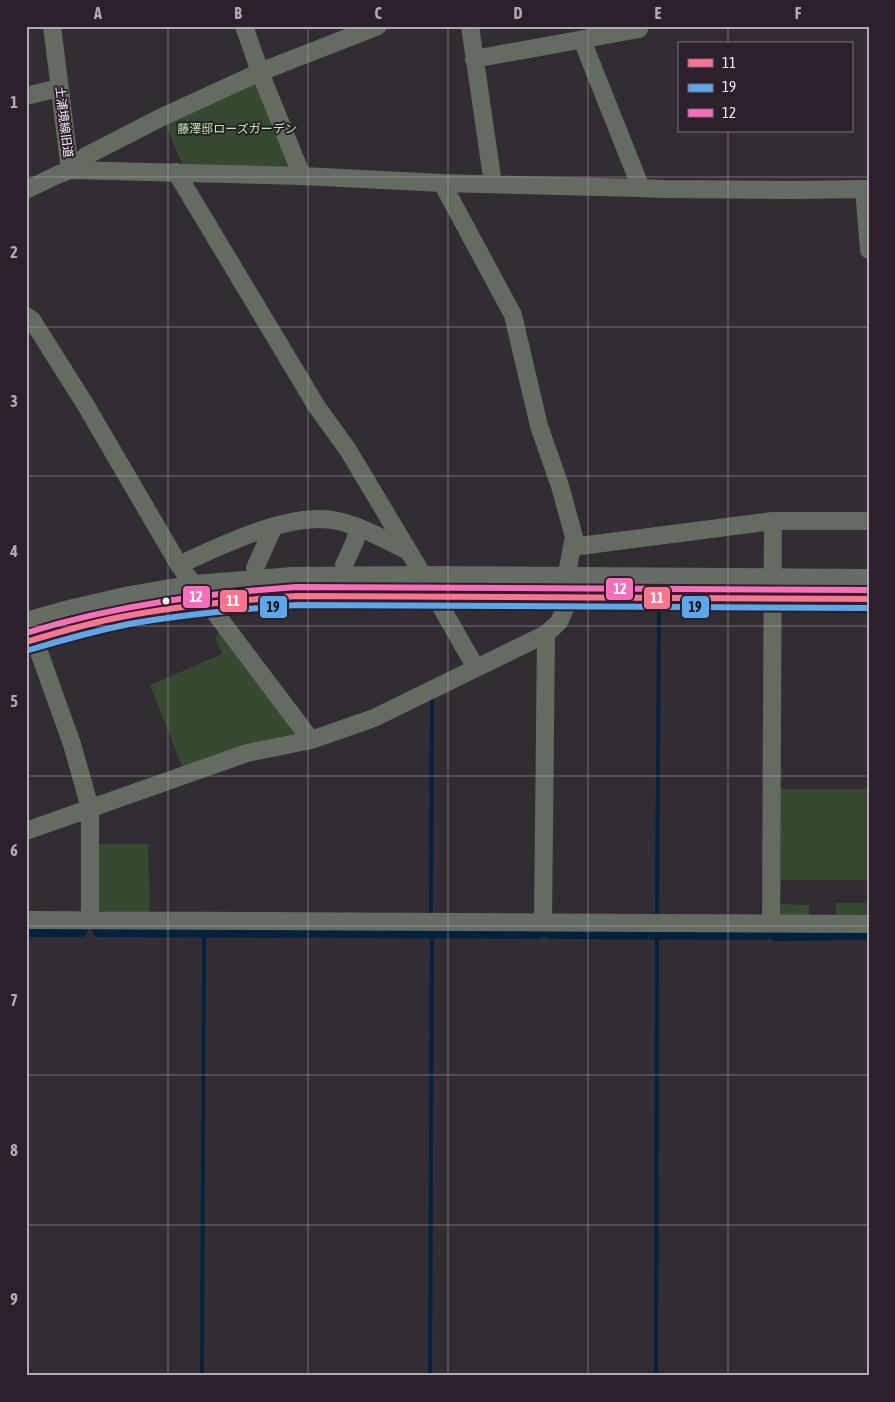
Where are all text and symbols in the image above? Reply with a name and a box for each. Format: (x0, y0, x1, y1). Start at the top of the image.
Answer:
text: A (93, 4, 102, 22)
text: B (234, 4, 242, 22)
text: C (374, 4, 382, 22)
text: D (514, 4, 523, 22)
text: E (655, 4, 662, 22)
text: F (795, 4, 802, 22)
legend (678, 42, 852, 132)
text: 11 (722, 54, 736, 71)
text: 19 (722, 78, 736, 95)
street label: 土浦境線旧道 (53, 85, 75, 159)
text: 1 (10, 93, 18, 111)
text: 12 (722, 104, 736, 121)
park label: 藤澤邸ローズガーデン (177, 122, 297, 136)
text: 2 (10, 243, 18, 261)
text: 3 (10, 392, 18, 410)
text: 4 (9, 542, 18, 560)
line badge: 12 (605, 577, 634, 601)
text: 12 (613, 581, 627, 597)
line badge: 12 (182, 585, 211, 609)
line badge: 11 (643, 586, 671, 610)
text: 12 (189, 589, 203, 605)
line badge: 11 (219, 589, 248, 613)
text: 11 (650, 590, 664, 606)
text: 11 (226, 593, 240, 609)
line badge: 19 (259, 595, 288, 619)
line badge: 19 (681, 595, 710, 619)
unlabelled marker (161, 596, 171, 606)
text: 19 (266, 599, 280, 615)
text: 19 (688, 599, 702, 615)
text: 5 (10, 692, 18, 710)
text: 6 (10, 841, 18, 859)
text: 7 (10, 991, 18, 1009)
text: 8 (10, 1141, 18, 1159)
text: 9 (10, 1290, 18, 1308)

